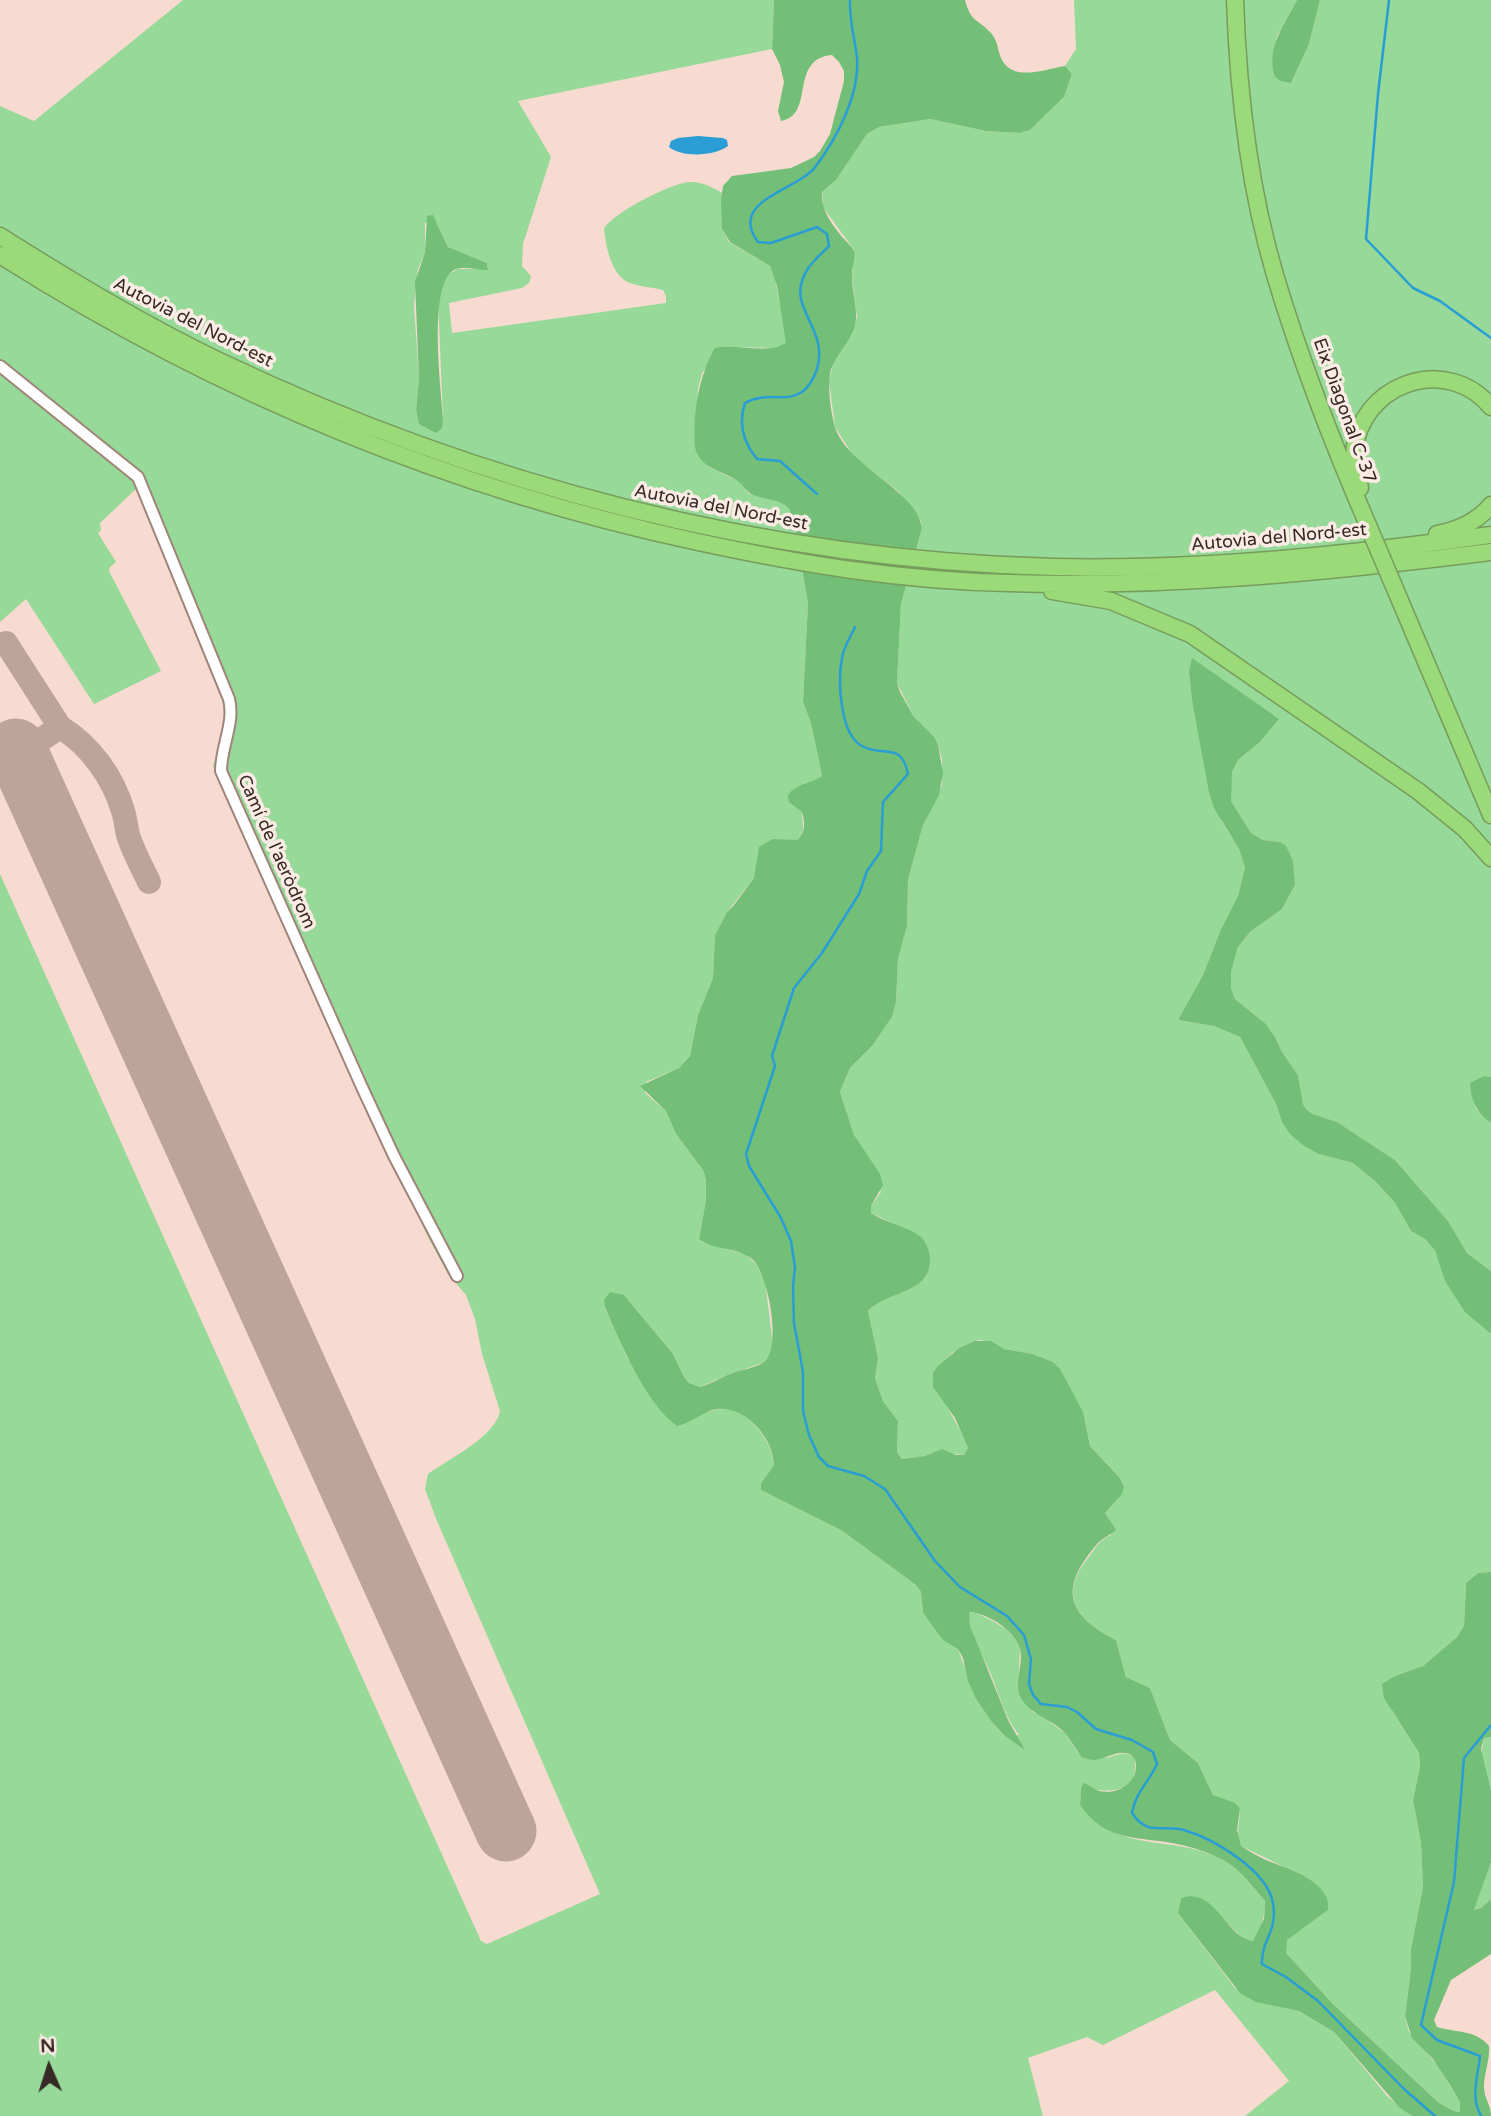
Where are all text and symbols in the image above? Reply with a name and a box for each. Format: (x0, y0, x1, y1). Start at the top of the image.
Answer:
street label: Autovia del Nord-est (110, 273, 276, 373)
street label: Eix Diagonal C-37 (1308, 335, 1380, 487)
street label: Autovia del Nord-est (632, 481, 810, 535)
street label: Autovia del Nord-est (1190, 520, 1368, 556)
street label: Camí de l'aeròdrom (232, 772, 320, 932)
north arrow (14, 2032, 84, 2102)
text: N (40, 2035, 56, 2057)

